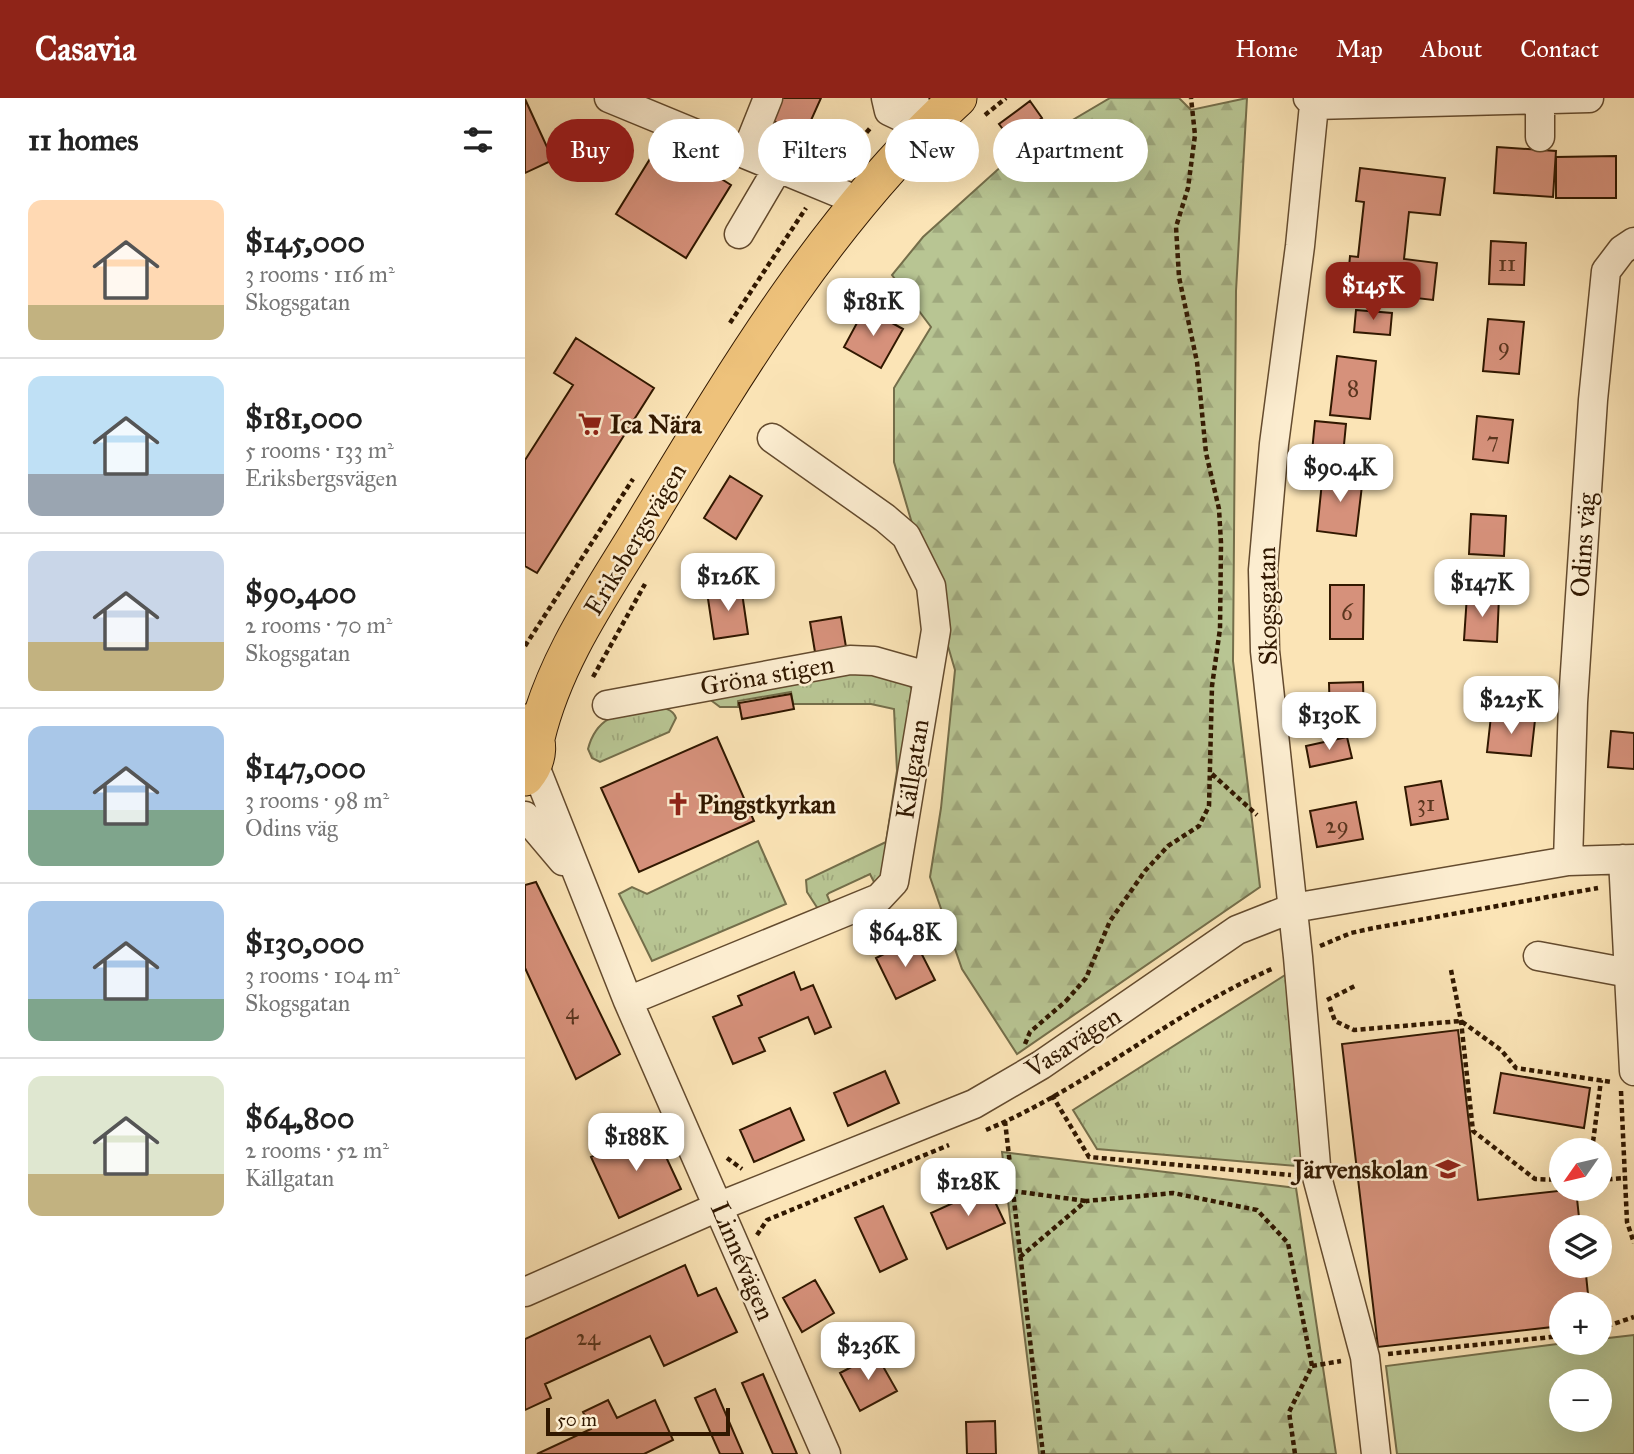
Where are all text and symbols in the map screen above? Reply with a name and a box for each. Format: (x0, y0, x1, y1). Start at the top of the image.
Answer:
text: Casavia (35, 29, 136, 69)
text: Home (1235, 34, 1298, 64)
text: Map (1336, 34, 1383, 64)
text: About (1421, 34, 1482, 64)
text: Contact (1520, 34, 1599, 64)
chip: Buy (546, 119, 634, 182)
chip: Rent (648, 119, 744, 182)
chip: Filters (758, 119, 871, 182)
chip: New (885, 119, 979, 182)
chip: Apartment (993, 119, 1148, 182)
icon: filters (459, 121, 497, 159)
text: 11 homes (28, 122, 139, 158)
text: $145,000 (245, 224, 365, 260)
icon: home (84, 228, 168, 312)
house number: 11 (1498, 249, 1516, 277)
text: 3 rooms · 116 m² (245, 260, 395, 288)
pin: $145K (1324, 262, 1422, 322)
text: $145K (1342, 271, 1404, 299)
pin: $181K (824, 278, 922, 338)
text: $181K (843, 287, 903, 315)
text: Skogsgatan (245, 288, 350, 316)
house number: 9 (1498, 332, 1510, 360)
house number: 8 (1347, 374, 1359, 402)
text: $181,000 (245, 400, 363, 436)
icon: home (84, 404, 168, 488)
place label: Ica Nära (610, 408, 703, 440)
supermarket icon: Ica Nära (576, 410, 604, 438)
house number: 7 (1487, 426, 1499, 454)
text: 5 rooms · 133 m² (245, 436, 394, 464)
pin: $90.4K (1283, 444, 1397, 504)
text: $90.4K (1303, 453, 1377, 481)
street label: Eriksbergsvägen (577, 457, 693, 621)
text: Eriksbergsvägen (245, 464, 397, 492)
street label: Odins väg (1563, 491, 1603, 598)
street label: Skogsgatan (1250, 546, 1284, 666)
pin: $126K (679, 554, 777, 613)
pin: $147K (1433, 560, 1531, 619)
text: $126K (697, 562, 759, 590)
text: $147K (1450, 568, 1514, 596)
text: $90,400 (245, 575, 357, 611)
icon: home (84, 579, 168, 663)
house number: 6 (1341, 598, 1354, 626)
text: 2 rooms · 70 m² (245, 611, 393, 639)
text: Skogsgatan (245, 639, 350, 667)
street label: Gröna stigen (698, 647, 836, 703)
pin: $225K (1462, 676, 1560, 736)
text: $225K (1479, 685, 1543, 713)
pin: $130K (1280, 692, 1378, 752)
text: $130K (1298, 701, 1360, 729)
street label: Källgatan (888, 717, 936, 821)
text: $147,000 (245, 750, 366, 786)
icon: home (84, 754, 168, 838)
text: 3 rooms · 98 m² (245, 786, 389, 814)
place label: Pingstkyrkan (698, 788, 836, 821)
house number: 31 (1417, 789, 1435, 817)
church icon: Pingstkyrkan (664, 790, 692, 818)
house number: 29 (1325, 811, 1349, 839)
text: Odins väg (245, 814, 338, 842)
pin: $64.8K (848, 910, 962, 969)
text: $64.8K (869, 918, 941, 946)
text: $130,000 (245, 925, 364, 961)
icon: home (84, 929, 168, 1013)
text: 3 rooms · 104 m² (245, 961, 400, 989)
text: Skogsgatan (245, 989, 350, 1017)
house number: 4 (566, 997, 580, 1025)
street label: Vasavägen (1018, 999, 1127, 1085)
text: $64,800 (245, 1100, 354, 1136)
icon: home (84, 1104, 168, 1188)
pin: $188K (587, 1114, 685, 1173)
text: $188K (604, 1122, 668, 1150)
text: 2 rooms · 52 m² (245, 1136, 389, 1164)
north arrow (1549, 1138, 1612, 1200)
map controls (1549, 1138, 1612, 1432)
place label: Järvenskolan (1291, 1153, 1428, 1186)
school or university icon: Järvenskolan (1434, 1155, 1462, 1183)
pin: $128K (919, 1158, 1017, 1218)
text: Källgatan (245, 1164, 334, 1192)
text: $128K (937, 1167, 999, 1195)
street label: Linnévägen (704, 1197, 782, 1325)
button: layers (1549, 1215, 1612, 1278)
button: + (1549, 1292, 1612, 1355)
pin: $236K (819, 1322, 917, 1382)
house number: 24 (576, 1323, 601, 1351)
text: $236K (837, 1331, 899, 1359)
button: − (1549, 1369, 1612, 1432)
scale bar (546, 1405, 730, 1437)
text: 50 m (557, 1408, 597, 1431)

